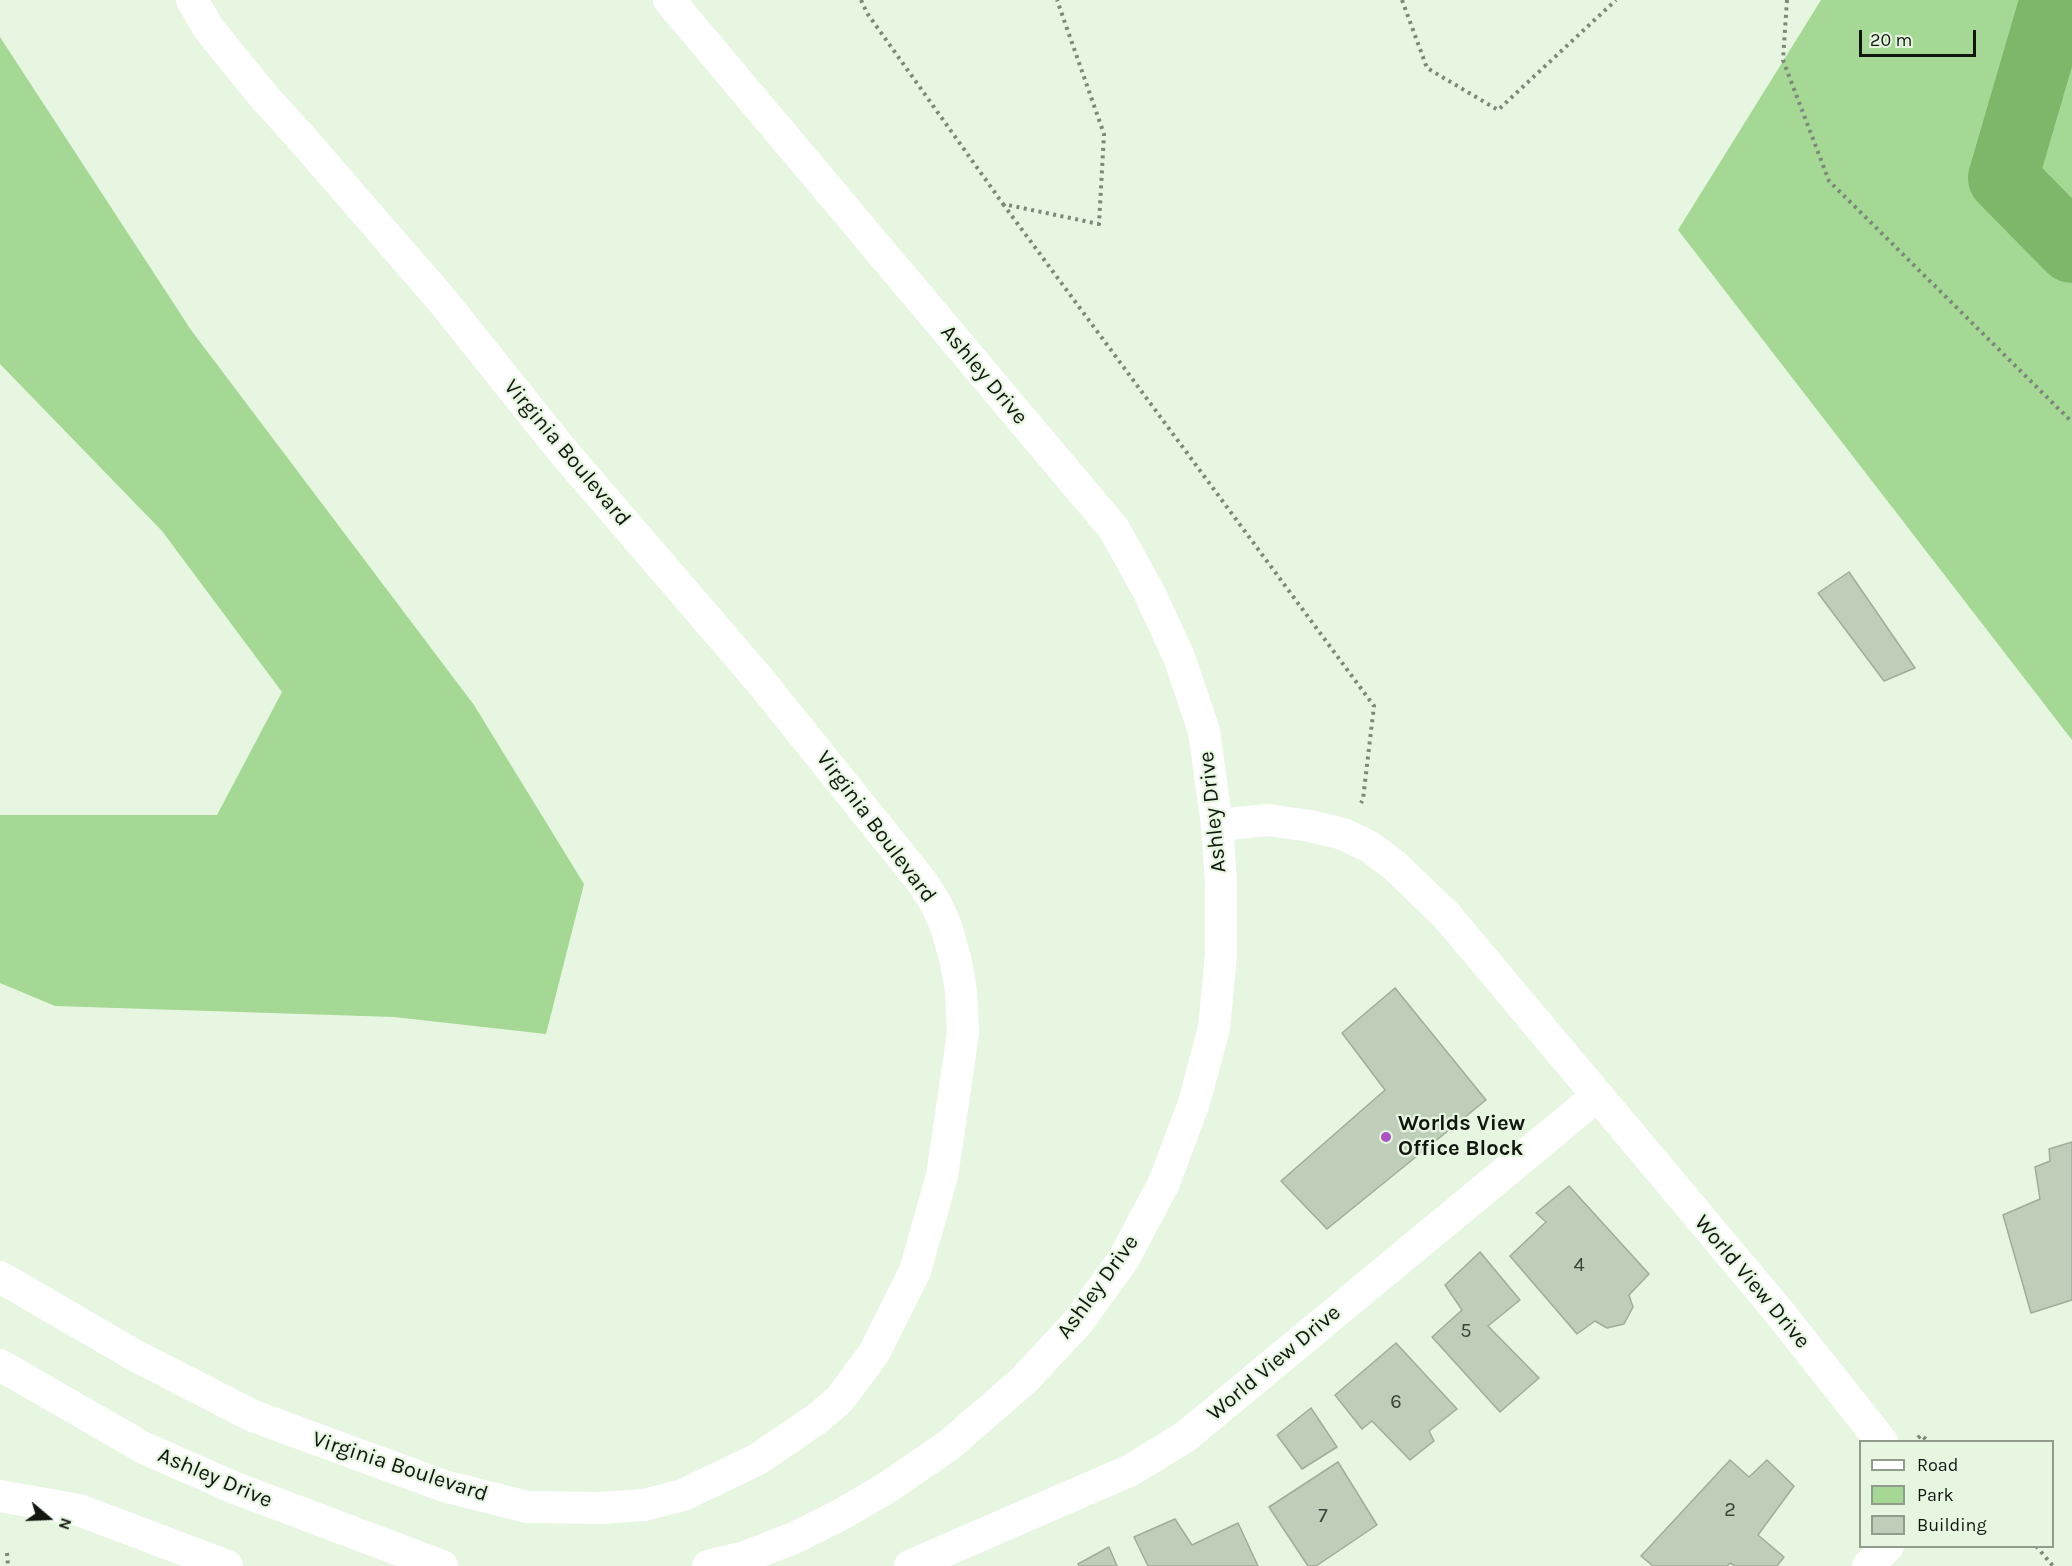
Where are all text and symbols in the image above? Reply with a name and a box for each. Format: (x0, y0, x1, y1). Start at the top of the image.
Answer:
scale bar (1862, 18, 1979, 56)
text: 20 m (1870, 29, 1912, 51)
street label: Ashley Drive (935, 320, 1033, 430)
street label: Virginia Boulevard (498, 374, 636, 532)
street label: Virginia Boulevard (810, 746, 942, 908)
street label: Ashley Drive (1194, 750, 1232, 874)
place label: Worlds View Office Block (1398, 1111, 1525, 1162)
marker: Worlds View Office Block (1379, 1130, 1393, 1144)
street label: World View Drive (1688, 1210, 1816, 1354)
street label: Ashley Drive (1052, 1230, 1144, 1344)
house number: 4 (1573, 1253, 1585, 1277)
street label: World View Drive (1202, 1299, 1346, 1427)
house number: 5 (1460, 1319, 1472, 1343)
house number: 6 (1390, 1390, 1402, 1414)
street label: Virginia Boulevard (309, 1426, 491, 1508)
legend (1859, 1440, 2054, 1548)
street label: Ashley Drive (154, 1442, 276, 1514)
text: Road (1917, 1454, 1958, 1476)
text: Park (1917, 1484, 1954, 1506)
north arrow (18, 1488, 78, 1548)
house number: 2 (1724, 1498, 1736, 1522)
house number: 7 (1318, 1504, 1328, 1528)
text: Building (1917, 1514, 1987, 1536)
text: N (55, 1515, 76, 1533)

